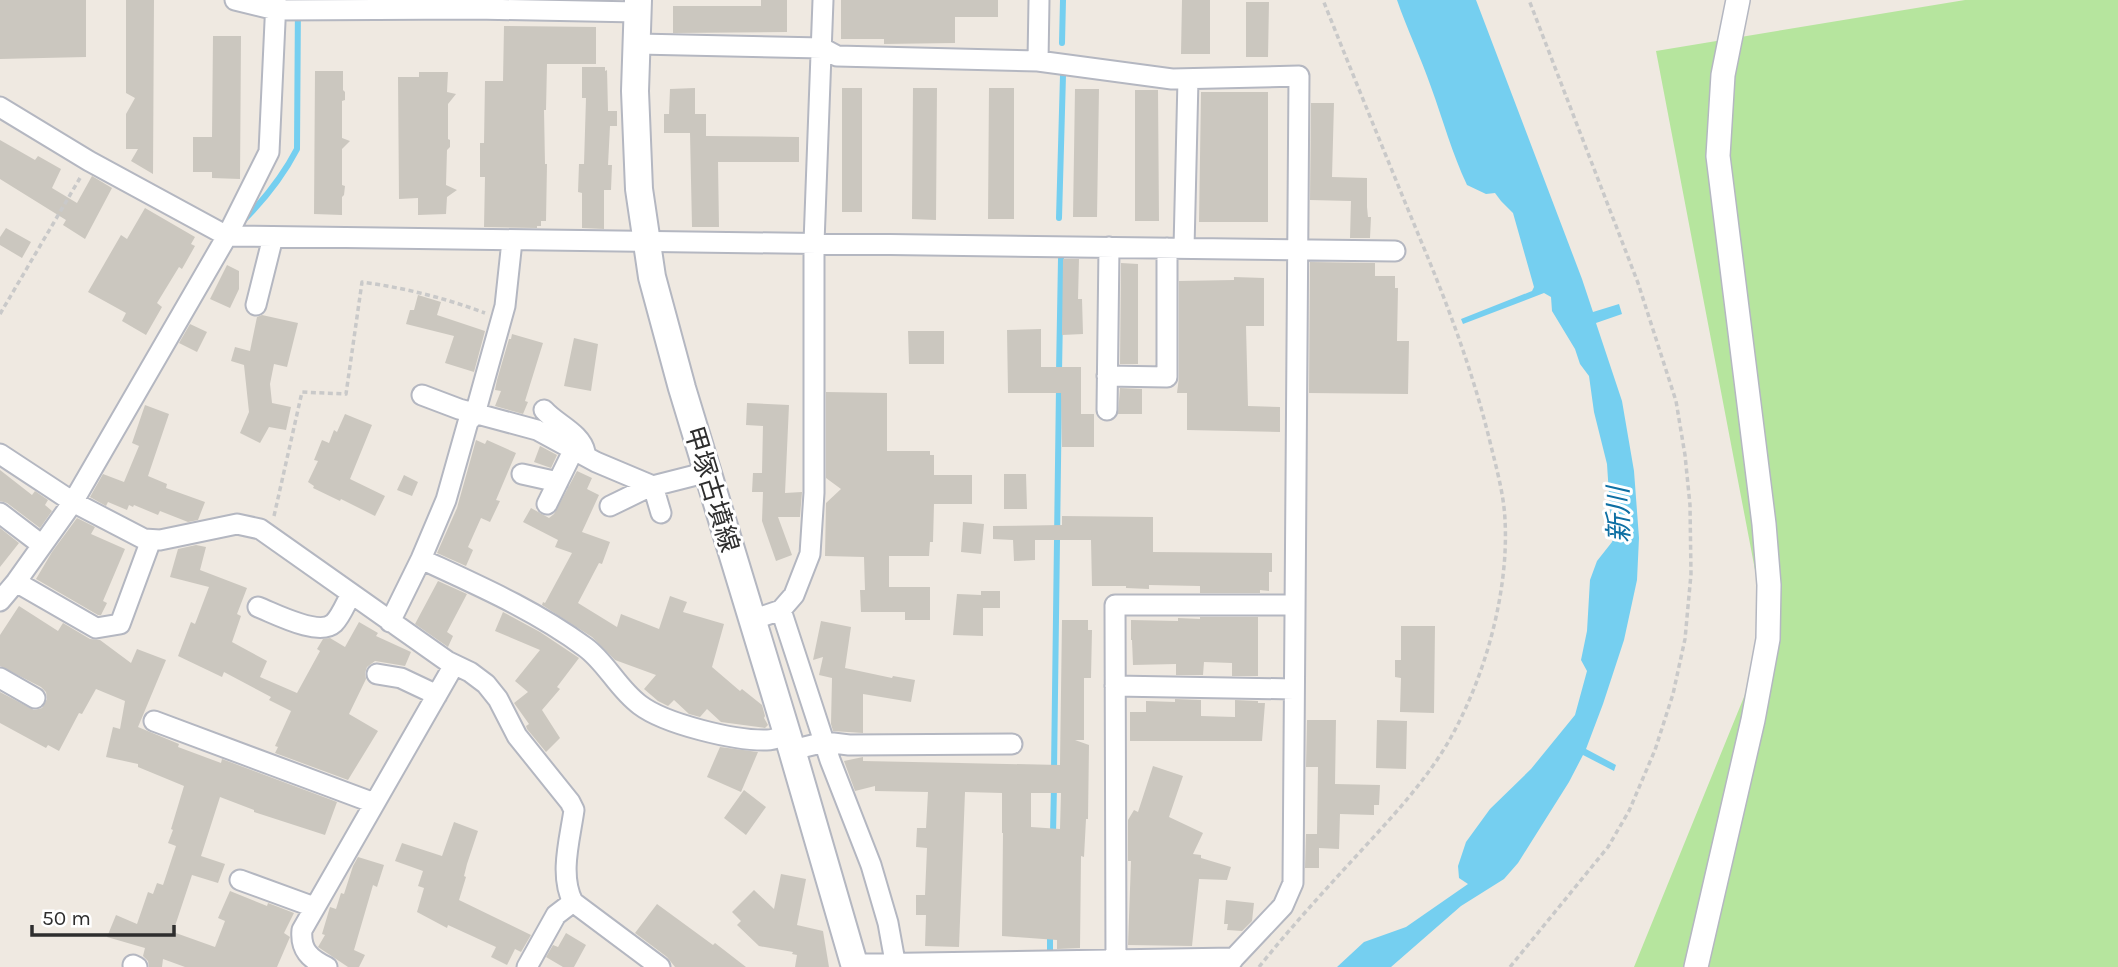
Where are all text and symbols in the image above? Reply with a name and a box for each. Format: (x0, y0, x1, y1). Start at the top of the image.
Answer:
street label: 甲塚古墳線 (678, 422, 745, 556)
water label: 新川 (1601, 484, 1635, 543)
scale bar (32, 894, 173, 938)
text: 50 m (42, 906, 91, 930)

